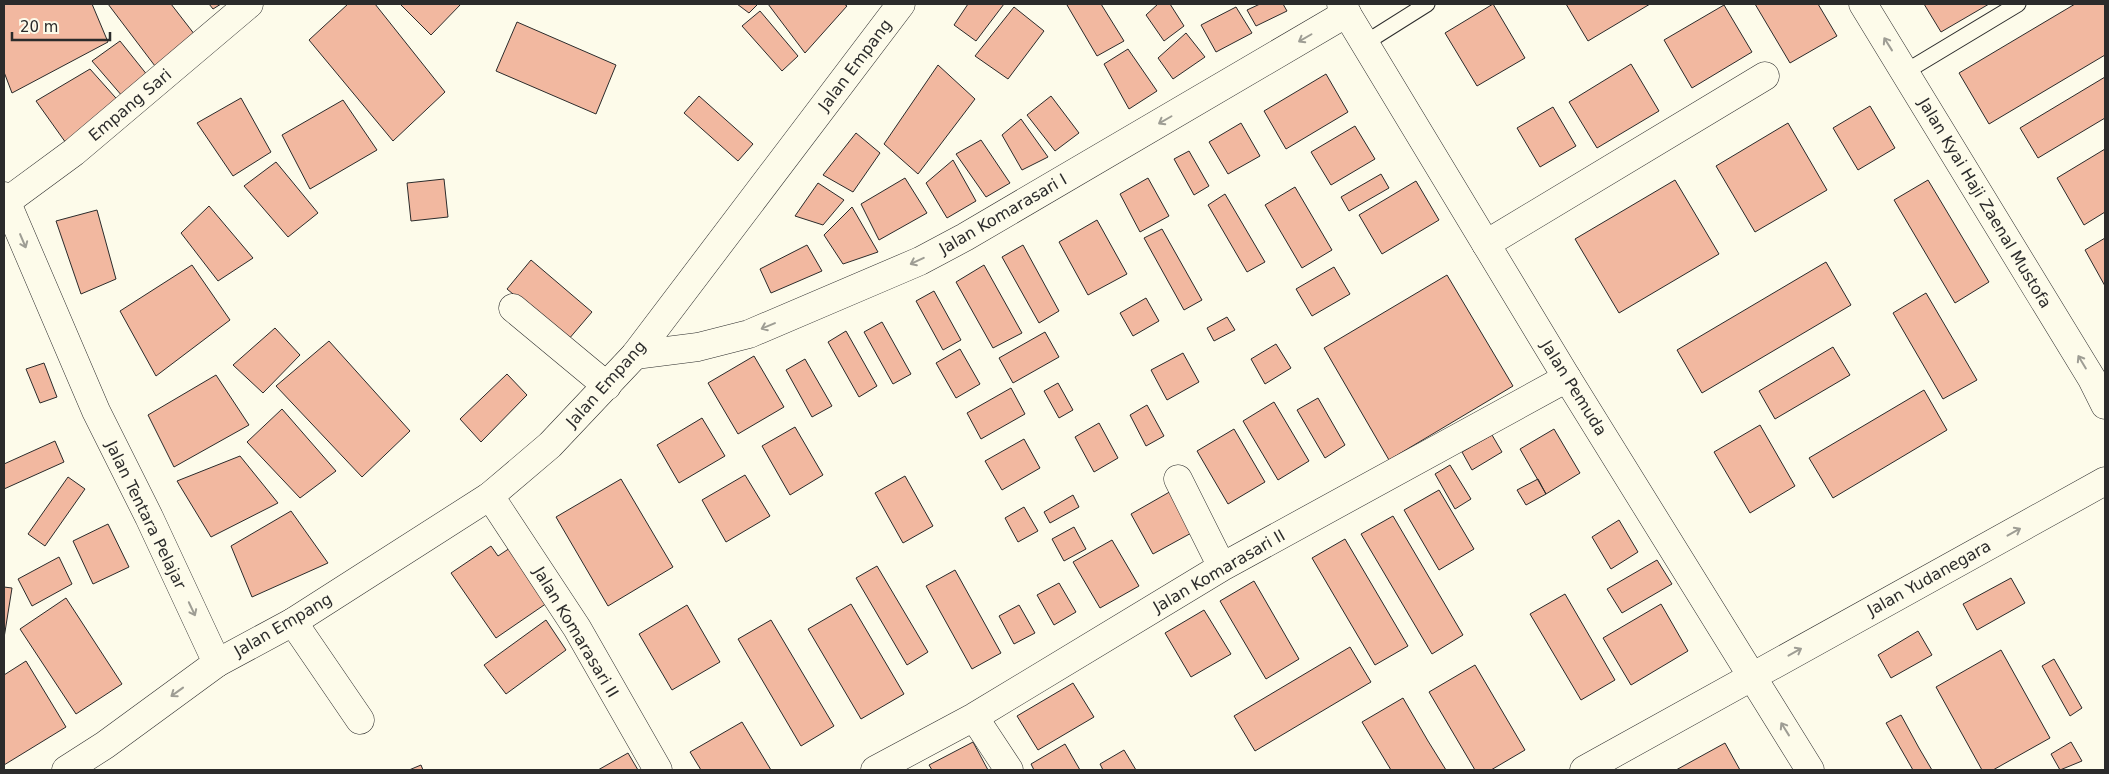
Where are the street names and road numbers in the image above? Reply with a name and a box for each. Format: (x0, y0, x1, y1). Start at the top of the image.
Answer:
street label: Jalan Empang (814, 15, 896, 115)
street label: Empang Sari (85, 65, 175, 145)
street label: Jalan Kyai Haji Zaenal Mustofa (1914, 94, 2055, 312)
street label: Jalan Komarasari I (935, 170, 1070, 259)
street label: Jalan Pemuda (1537, 336, 1611, 439)
street label: Jalan Empang (561, 337, 650, 432)
street label: Jalan Tentara Pelajar (101, 437, 190, 593)
street label: Jalan Komarasari II (1149, 526, 1288, 617)
street label: Jalan Yudanegara (1863, 536, 1994, 620)
street label: Jalan Komarasari II (529, 562, 623, 701)
street label: Jalan Empang (230, 589, 335, 661)

